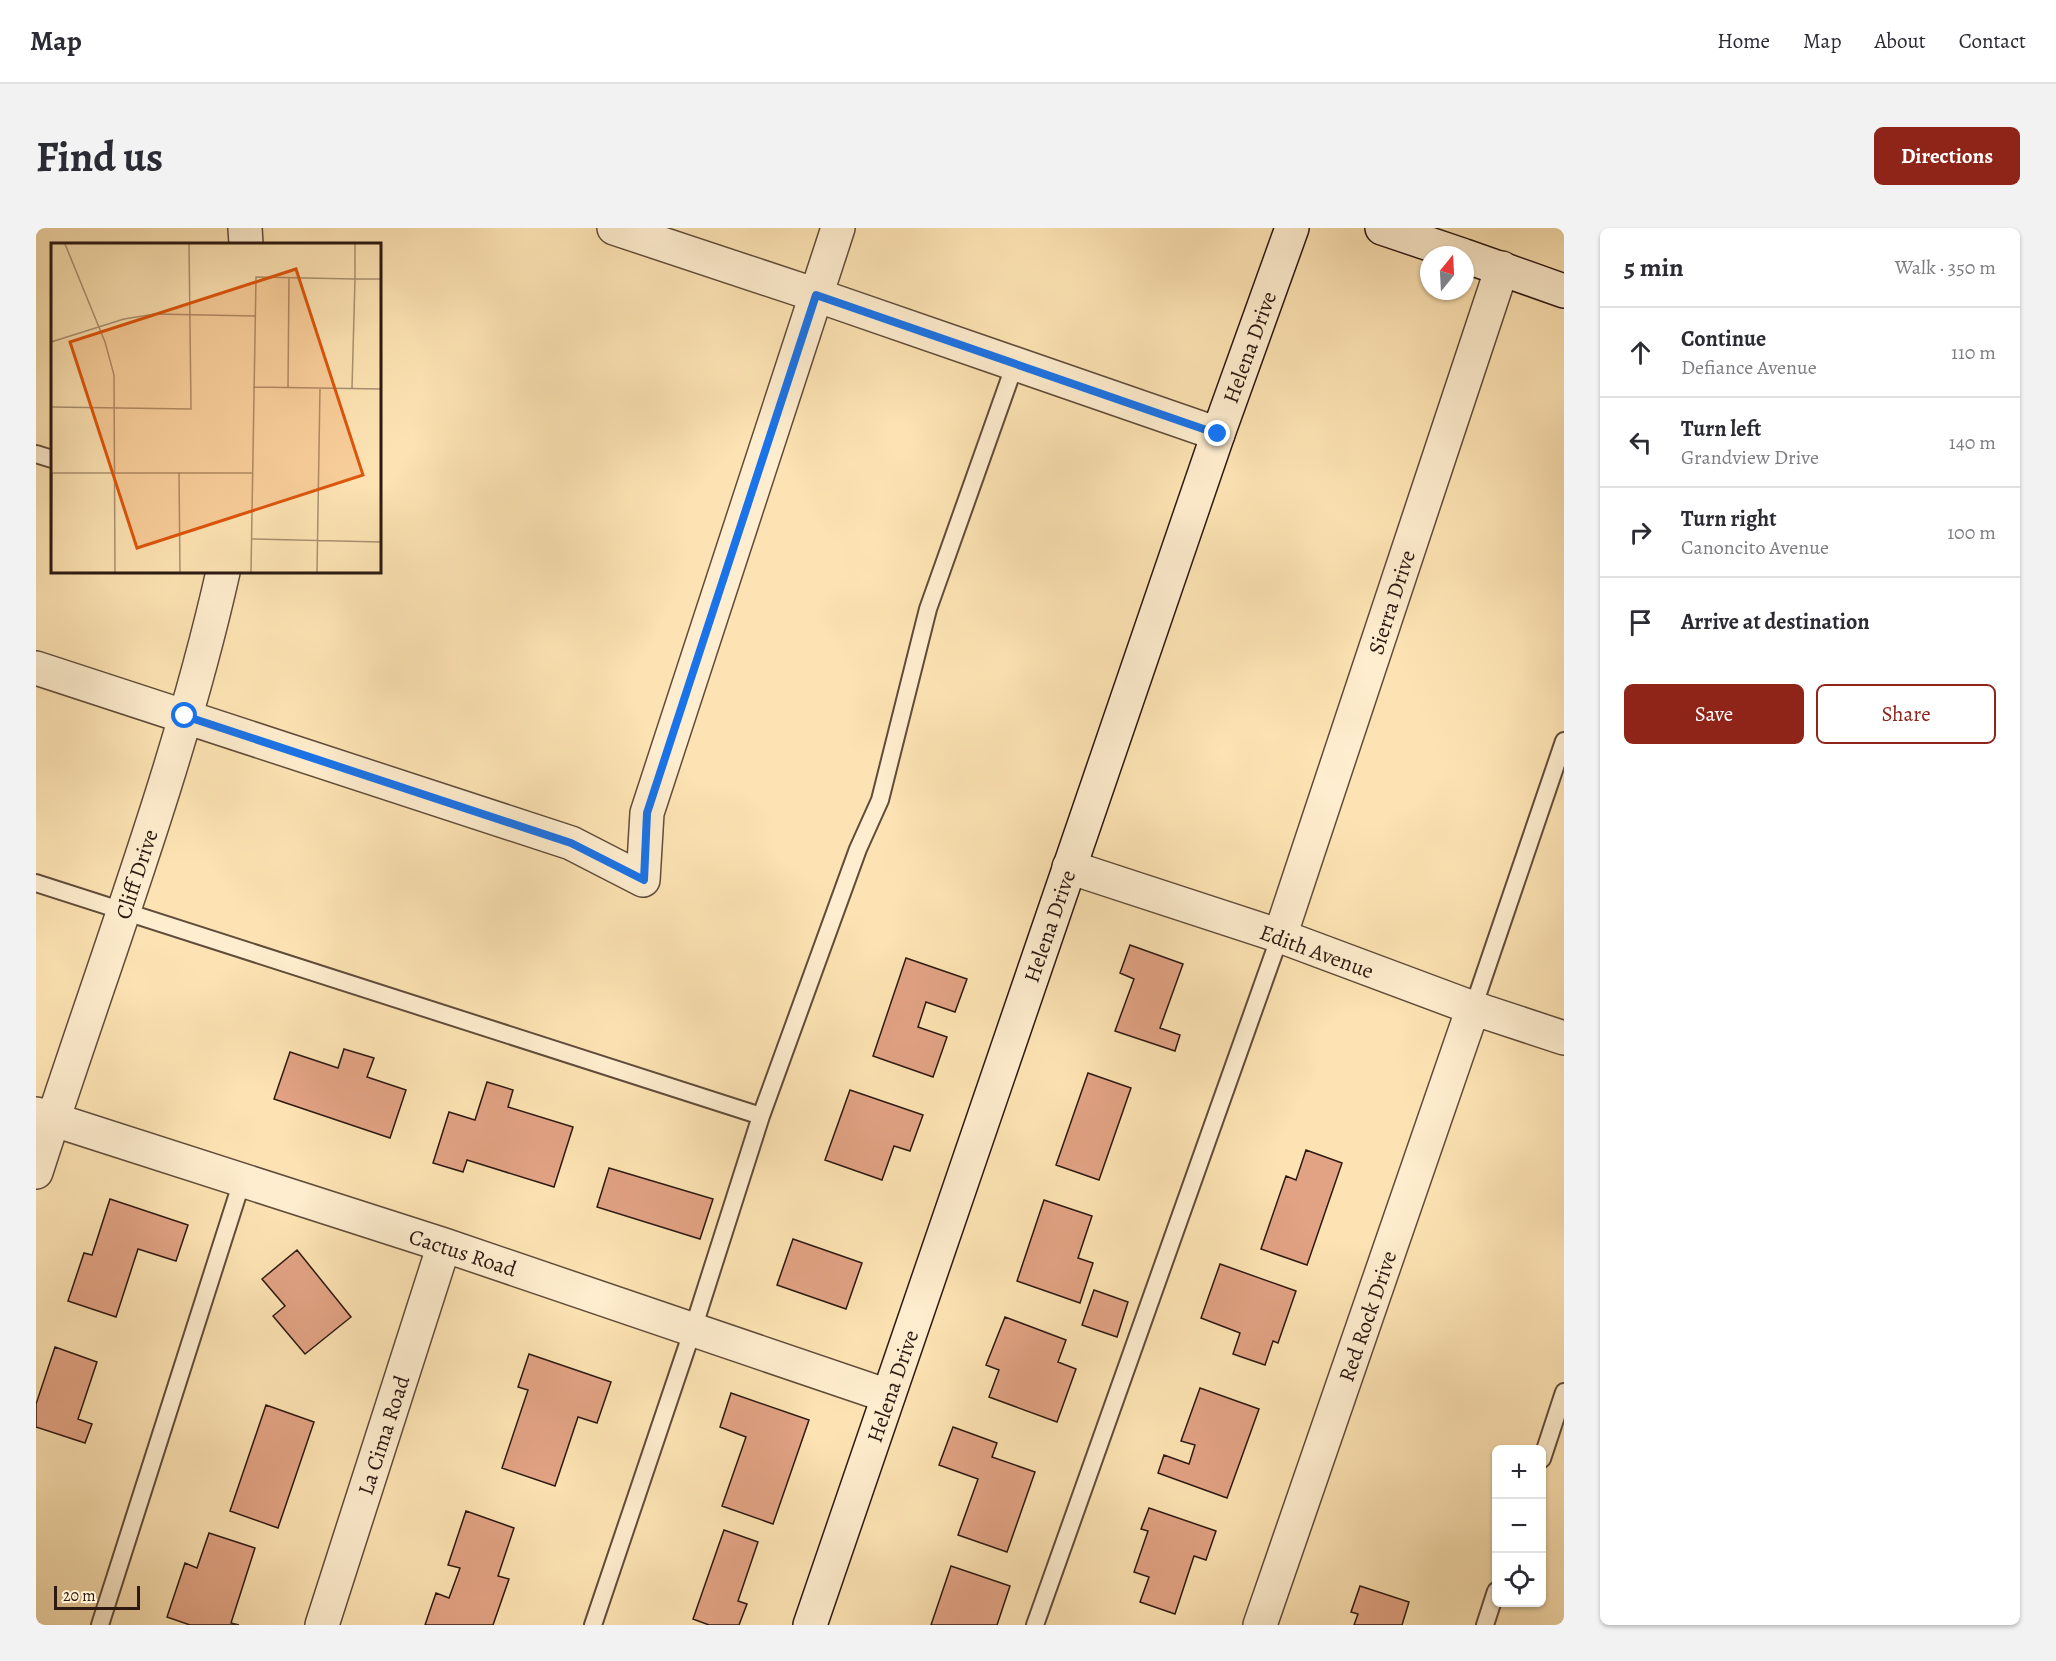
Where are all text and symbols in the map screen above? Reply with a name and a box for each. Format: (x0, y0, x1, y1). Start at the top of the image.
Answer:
text: Map (30, 22, 82, 60)
text: Home (1717, 27, 1770, 55)
text: Map (1803, 27, 1841, 55)
text: About (1874, 27, 1926, 55)
text: Contact (1959, 27, 2026, 55)
button: Directions (1874, 127, 2020, 185)
text: Find us (36, 128, 163, 185)
inset map (51, 243, 381, 573)
north arrow (1420, 246, 1474, 300)
text: 5 min (1624, 250, 1684, 285)
text: Walk · 350 m (1895, 254, 1996, 281)
street label: Helena Drive (1216, 287, 1284, 408)
text: Continue (1681, 324, 1766, 354)
icon: ahead (1624, 336, 1657, 369)
text: 110 m (1951, 339, 1996, 366)
text: Defiance Avenue (1681, 354, 1817, 381)
text: Turn left (1681, 414, 1761, 444)
route end (1204, 420, 1230, 446)
icon: left (1624, 426, 1657, 459)
text: 140 m (1949, 429, 1996, 456)
text: Grandview Drive (1681, 444, 1819, 471)
text: Turn right (1681, 504, 1777, 534)
icon: right (1624, 516, 1657, 549)
text: 100 m (1947, 519, 1996, 546)
text: Canoncito Avenue (1681, 534, 1829, 561)
street label: Sierra Drive (1361, 546, 1423, 658)
icon: arrive (1624, 606, 1657, 639)
text: Arrive at destination (1681, 607, 1870, 637)
button: Save (1624, 684, 1804, 744)
button: Share (1816, 684, 1996, 744)
route start (171, 702, 197, 728)
street label: Cliff Drive (108, 825, 166, 923)
street label: Helena Drive (1017, 866, 1083, 987)
street label: Edith Avenue (1255, 917, 1378, 986)
street label: Cactus Road (405, 1221, 521, 1285)
street label: Red Rock Drive (1332, 1247, 1404, 1386)
street label: Helena Drive (860, 1326, 926, 1447)
street label: La Cima Road (351, 1372, 417, 1499)
map controls (1492, 1445, 1546, 1607)
button: + (1492, 1445, 1546, 1499)
button: − (1492, 1499, 1546, 1553)
button: locate (1492, 1553, 1546, 1607)
scale bar (54, 1583, 140, 1610)
text: 20 m (63, 1585, 96, 1607)

